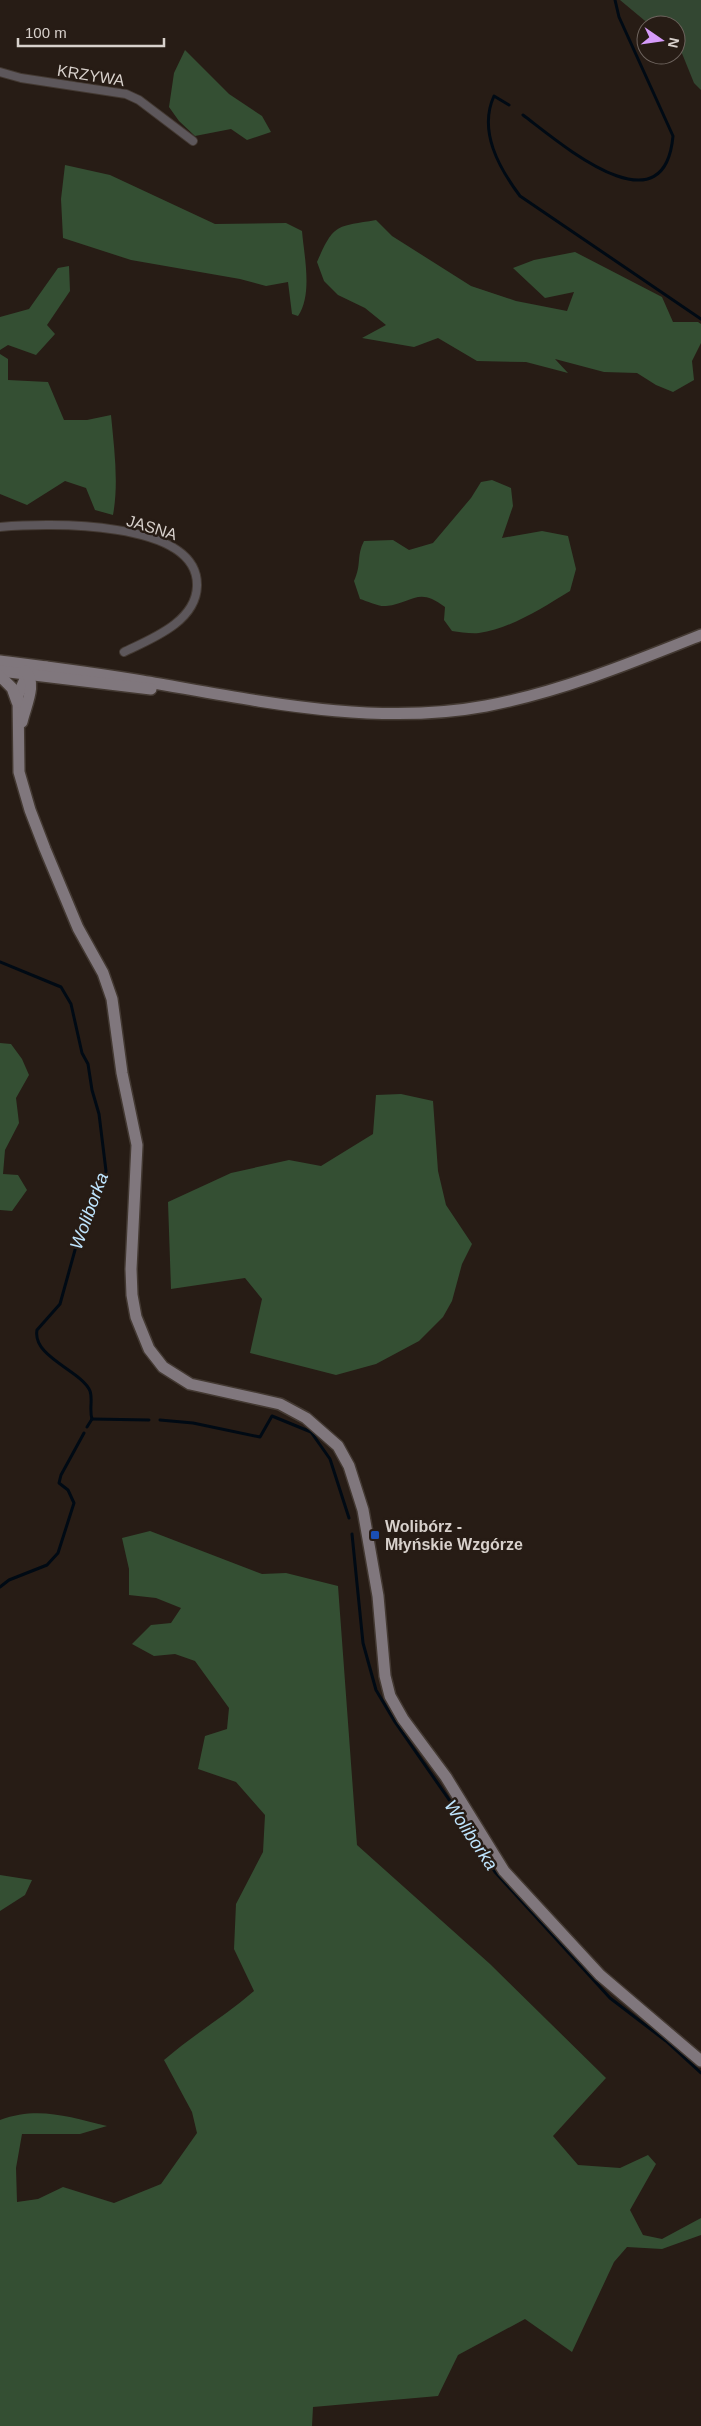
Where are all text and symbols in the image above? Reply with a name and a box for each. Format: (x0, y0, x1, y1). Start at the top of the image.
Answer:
scale bar (18, 15, 164, 47)
north arrow (636, 15, 686, 65)
text: 100 m (25, 24, 67, 41)
text: N (665, 36, 683, 50)
street label: KRZYWA (56, 62, 126, 89)
street label: JASNA (125, 512, 179, 543)
water label: Woliborka (66, 1170, 112, 1252)
place label: Wolibórz - Młyńskie Wzgórze (385, 1518, 523, 1553)
marker: Wolibórz - Młyńskie Wzgórze (369, 1529, 381, 1541)
water label: Woliborka (440, 1796, 502, 1874)

